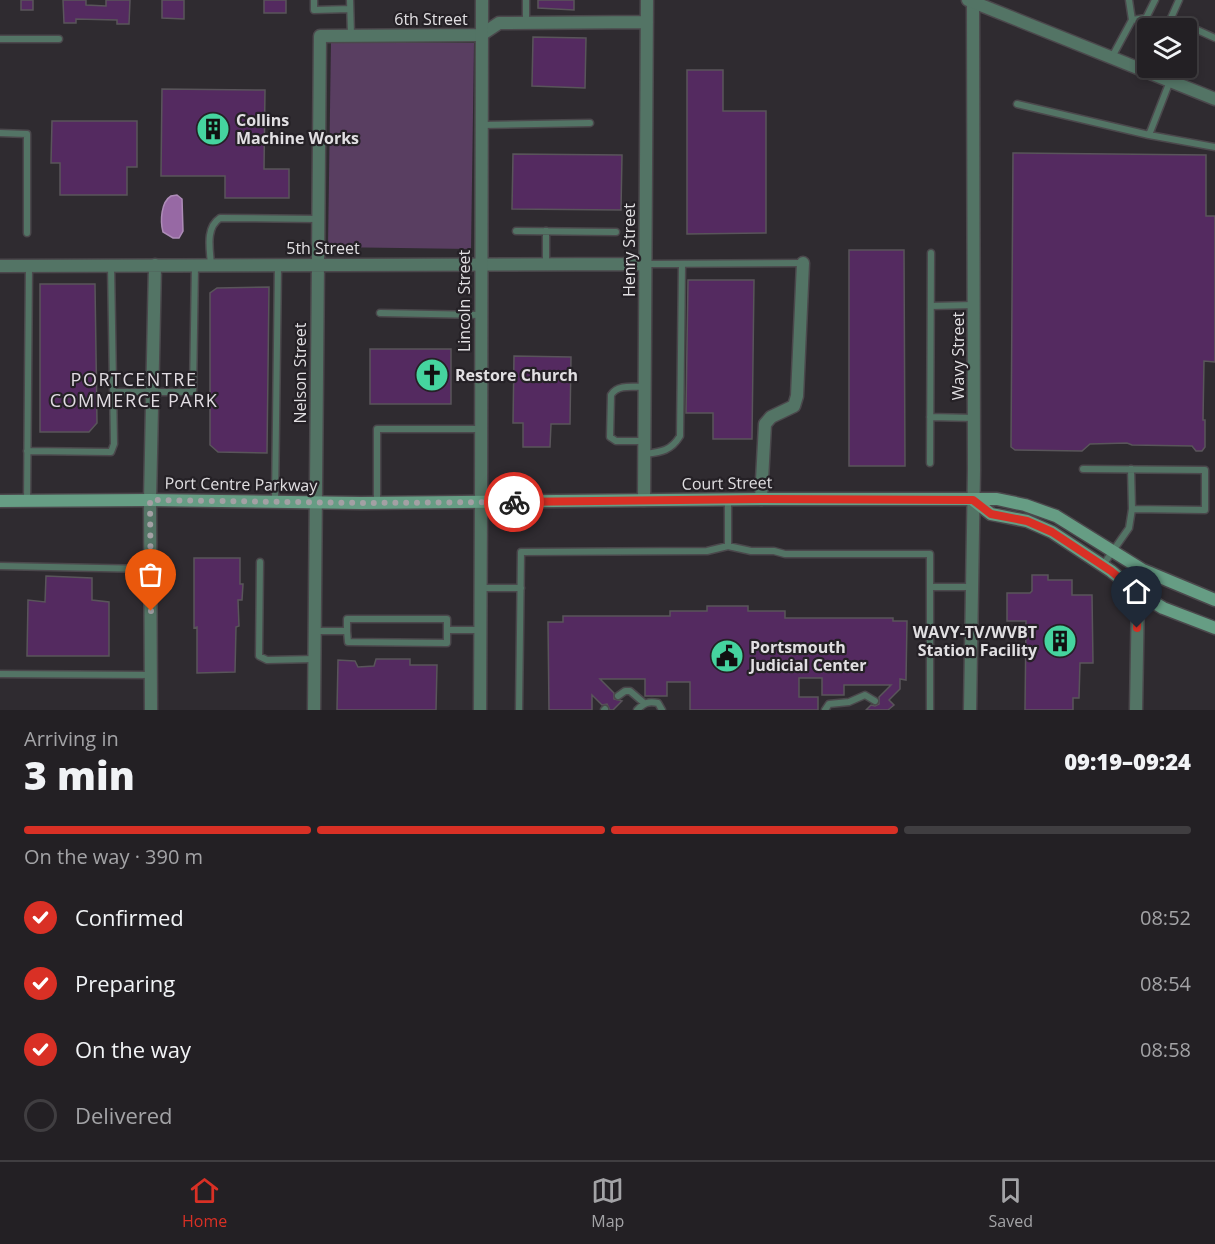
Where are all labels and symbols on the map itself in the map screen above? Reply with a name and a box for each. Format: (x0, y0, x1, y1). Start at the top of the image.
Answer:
street label: 6th Street (394, 8, 468, 30)
place label: Collins Machine Works (236, 109, 359, 149)
building icon: Collins Machine Works (195, 111, 231, 147)
street label: Henry Street (618, 203, 640, 297)
street label: 5th Street (286, 237, 360, 259)
street label: Lincoln Street (453, 250, 475, 352)
street label: Wavy Street (947, 311, 969, 400)
street label: Nelson Street (289, 322, 311, 423)
church icon: Restore Church (414, 357, 450, 393)
place label: Restore Church (455, 364, 578, 386)
district label: PORTCENTRE COMMERCE PARK (50, 367, 218, 412)
street label: Court Street (682, 471, 773, 495)
street label: Port Centre Parkway (164, 472, 319, 496)
courier (484, 472, 544, 532)
pin (125, 549, 176, 611)
pin (1111, 566, 1162, 628)
place label: WAVY-TV/WVBT Station Facility (913, 621, 1038, 661)
building icon: WAVY-TV/WVBT Station Facility (1042, 623, 1078, 659)
place label: Portsmouth Judicial Center (748, 636, 866, 676)
public building icon: Portsmouth Judicial Center (709, 638, 745, 674)

